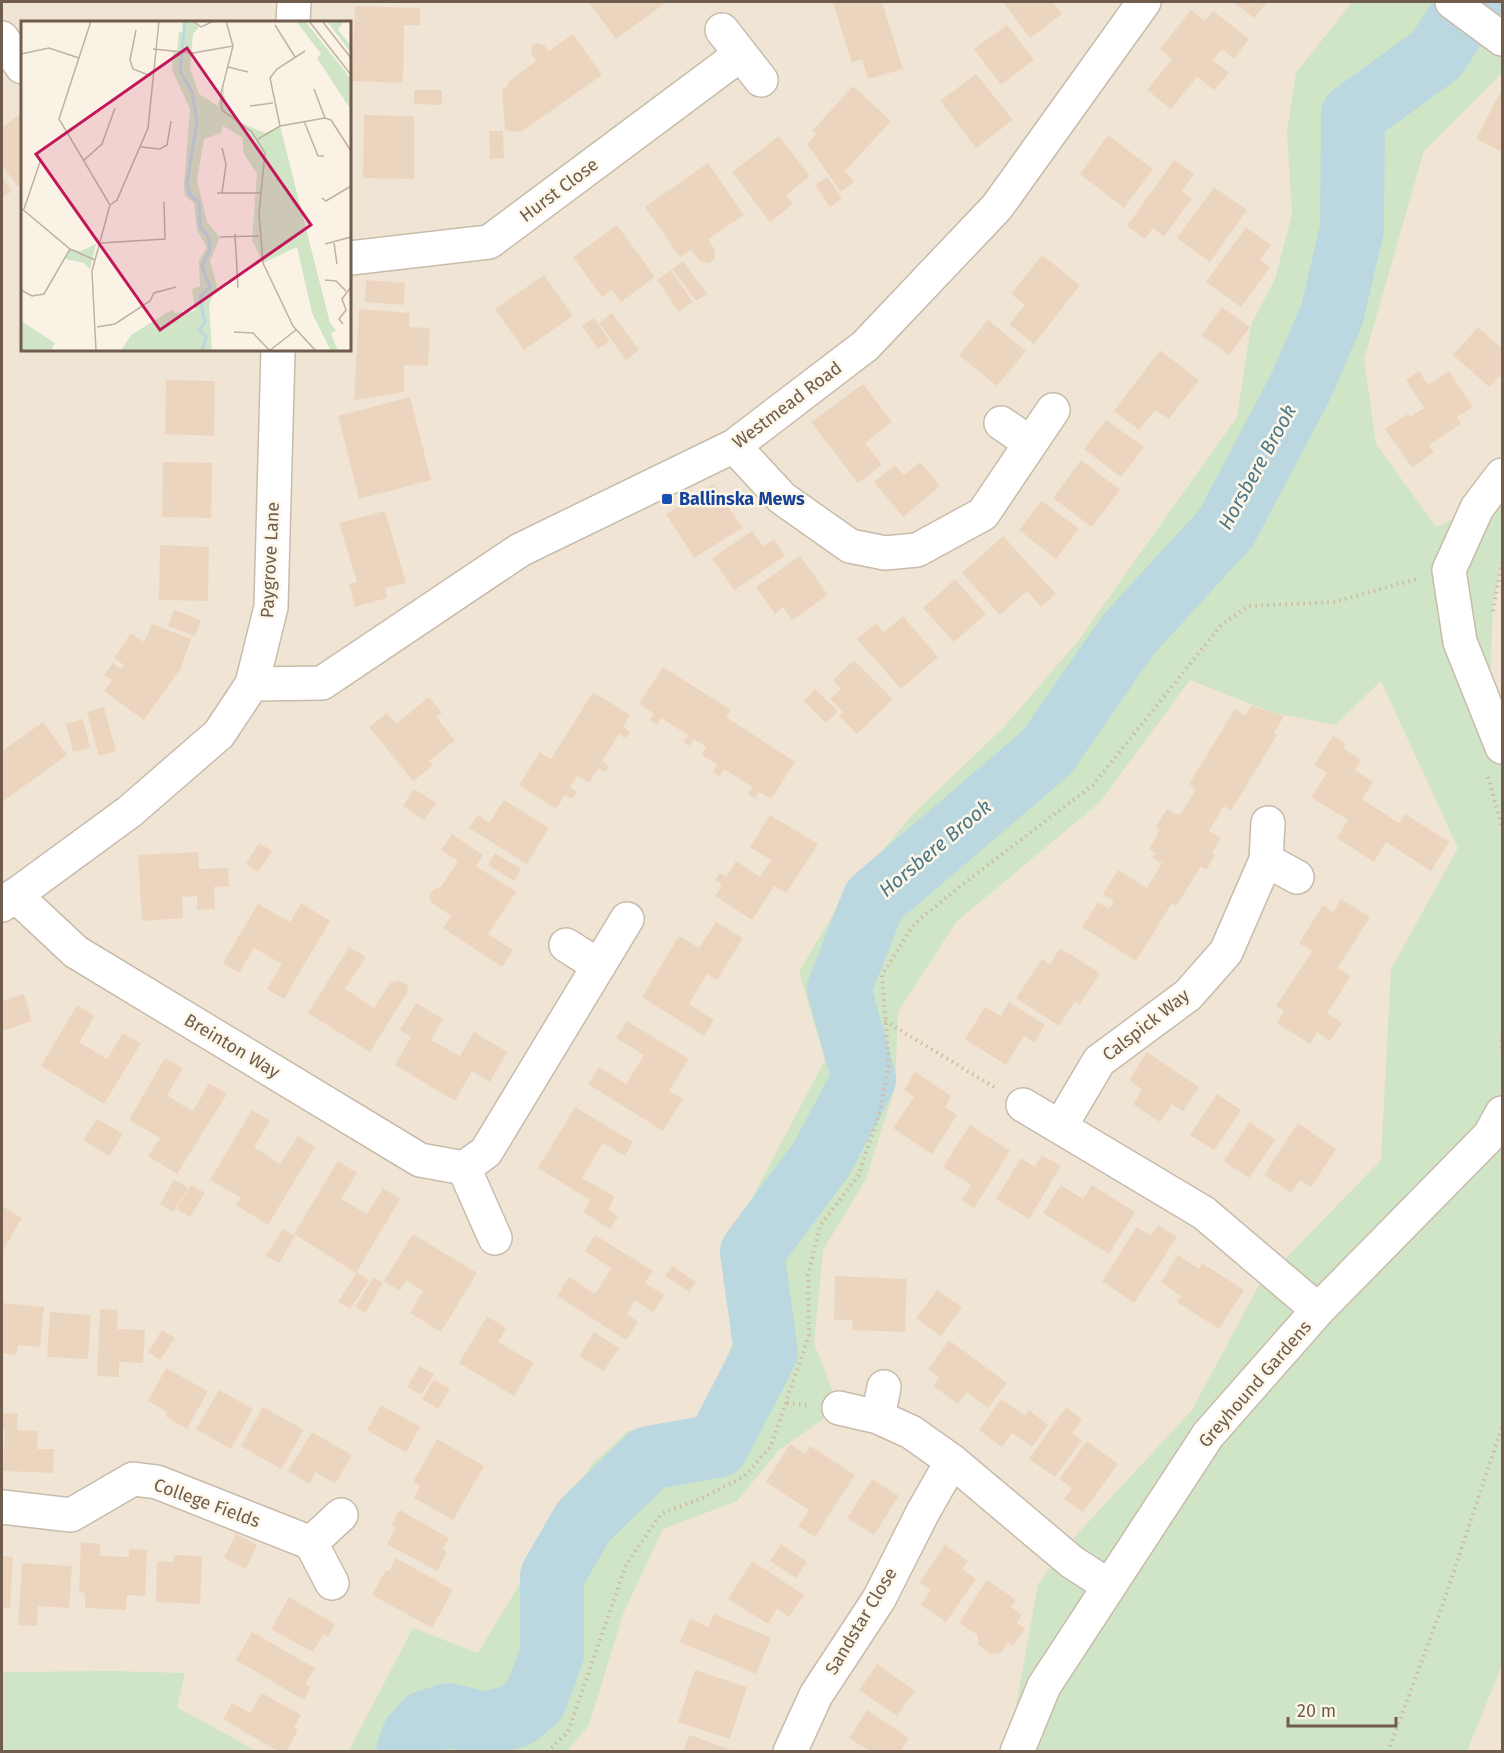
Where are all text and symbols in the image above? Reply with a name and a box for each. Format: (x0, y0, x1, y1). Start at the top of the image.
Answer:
inset map (21, 21, 351, 351)
street label: Hurst Close (515, 153, 603, 227)
street label: Westmead Road (728, 357, 846, 453)
water label: Horsbere Brook (1213, 400, 1301, 534)
place label: Ballinska Mews (679, 488, 805, 510)
marker: Ballinska Mews (660, 492, 674, 506)
street label: Paygrove Lane (256, 501, 284, 619)
water label: Horsbere Brook (874, 794, 996, 902)
street label: Calspick Way (1098, 984, 1194, 1066)
street label: Breinton Way (180, 1009, 284, 1083)
street label: Greyhound Gardens (1194, 1316, 1316, 1452)
street label: College Fields (151, 1474, 263, 1532)
street label: Sandstar Close (820, 1563, 902, 1679)
scale bar (1288, 1690, 1396, 1728)
text: 20 m (1297, 1700, 1336, 1722)

